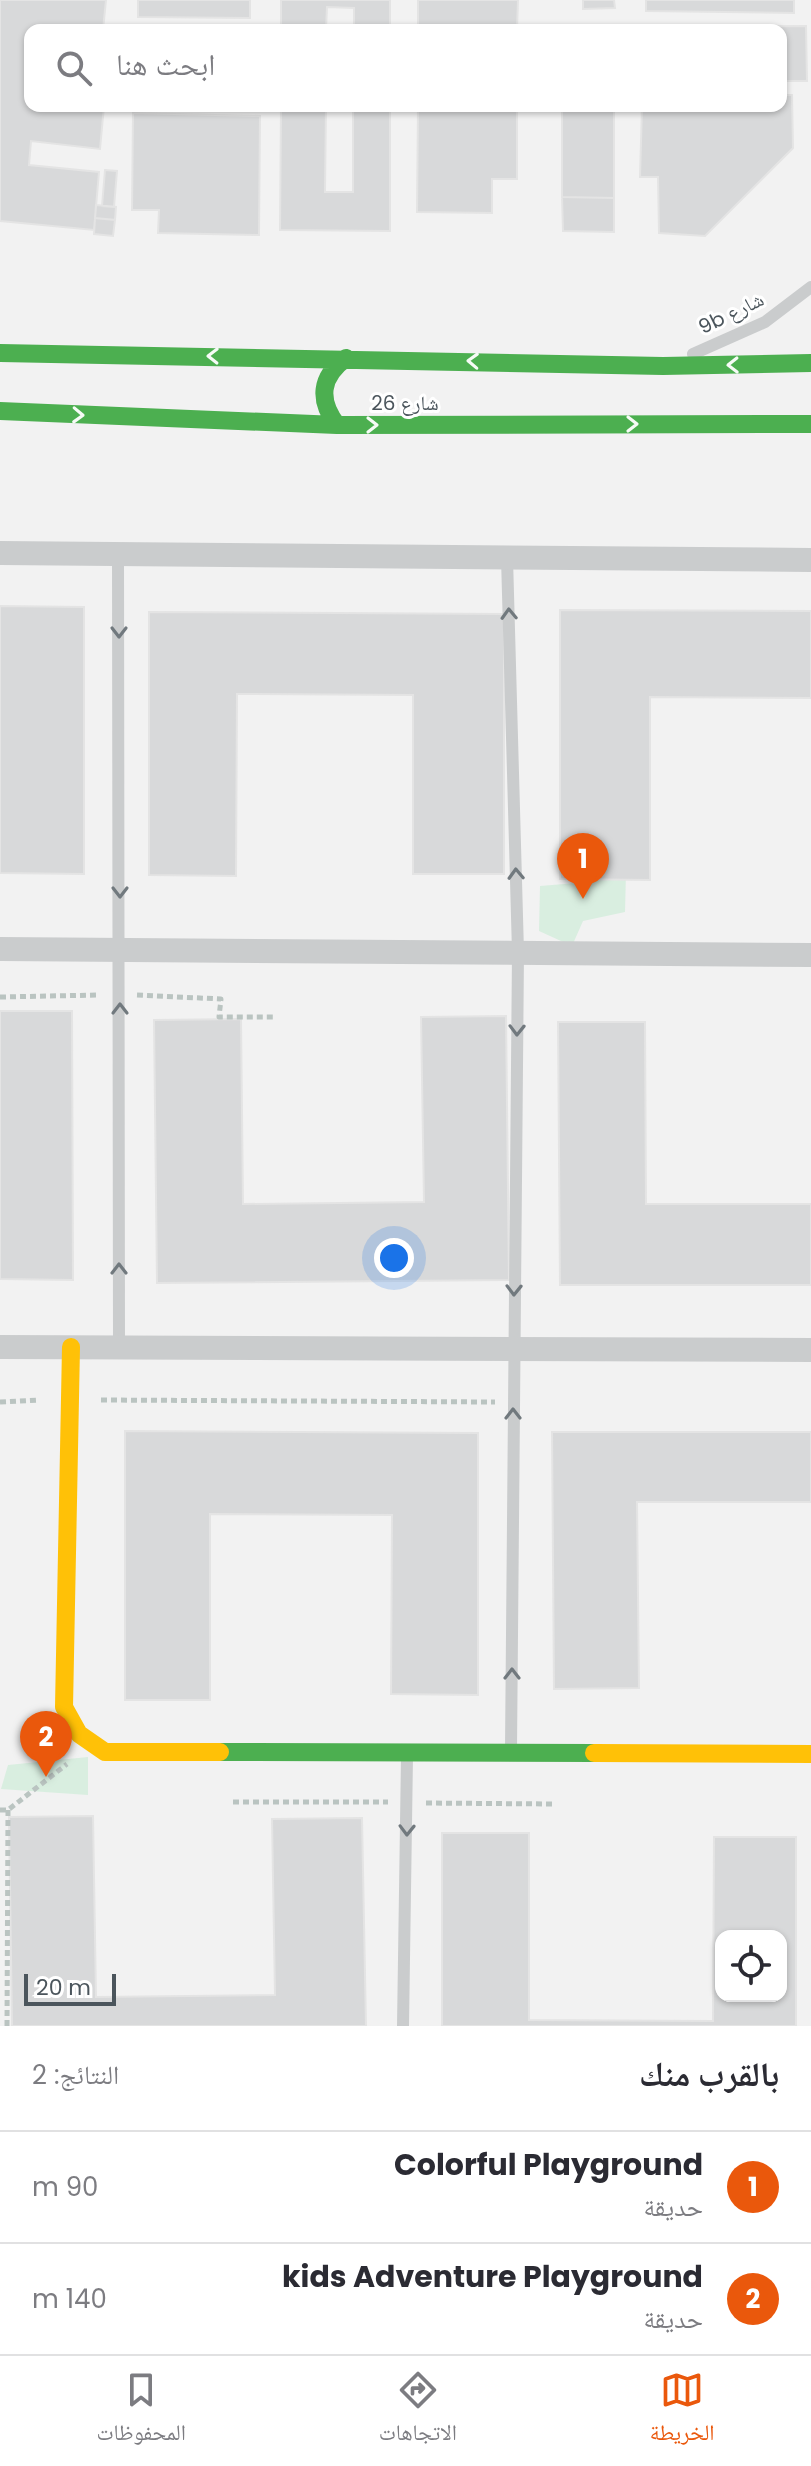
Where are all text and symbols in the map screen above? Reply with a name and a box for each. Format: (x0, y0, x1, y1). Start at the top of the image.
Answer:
search box (24, 24, 787, 112)
text: ابحث هنا (116, 43, 215, 86)
icon: search (52, 46, 96, 90)
street label: 9b شارع (694, 285, 768, 341)
one-way arrow (206, 347, 219, 365)
one-way arrow (466, 352, 479, 370)
one-way arrow (726, 356, 739, 374)
street label: شارع 26 (371, 389, 439, 417)
one-way arrow (72, 407, 85, 424)
one-way arrow (626, 415, 639, 433)
one-way arrow (366, 416, 379, 434)
one-way arrow (500, 607, 517, 620)
one-way arrow (110, 626, 127, 639)
pin: 1 (557, 833, 609, 899)
one-way arrow (507, 867, 525, 880)
one-way arrow (111, 886, 129, 899)
one-way arrow (111, 1002, 129, 1015)
one-way arrow (508, 1024, 526, 1037)
your location (374, 1238, 414, 1278)
one-way arrow (110, 1262, 128, 1275)
one-way arrow (505, 1284, 523, 1297)
one-way arrow (504, 1407, 522, 1420)
one-way arrow (503, 1667, 521, 1680)
pin: 2 (20, 1711, 72, 1777)
one-way arrow (398, 1824, 416, 1837)
map controls (715, 1930, 787, 2002)
button: locate (715, 1930, 787, 2002)
scale bar (24, 1970, 116, 2006)
text: 20 m (36, 1972, 91, 2003)
text: بالقرب منك (639, 2050, 779, 2098)
text: النتائج: 2 (32, 2057, 119, 2093)
text: Colorful Playground (394, 2143, 703, 2186)
text: 90 m (32, 2169, 98, 2205)
text: 1 (748, 2169, 758, 2205)
text: حديقة (643, 2189, 703, 2225)
text: kids Adventure Playground (282, 2255, 703, 2298)
text: 140 m (32, 2281, 107, 2317)
text: 2 (746, 2281, 760, 2317)
text: حديقة (643, 2301, 703, 2337)
tab: المحفوظات (96, 2368, 186, 2454)
tab: الاتجاهات (379, 2368, 457, 2454)
tab: الخريطة (650, 2368, 715, 2454)

